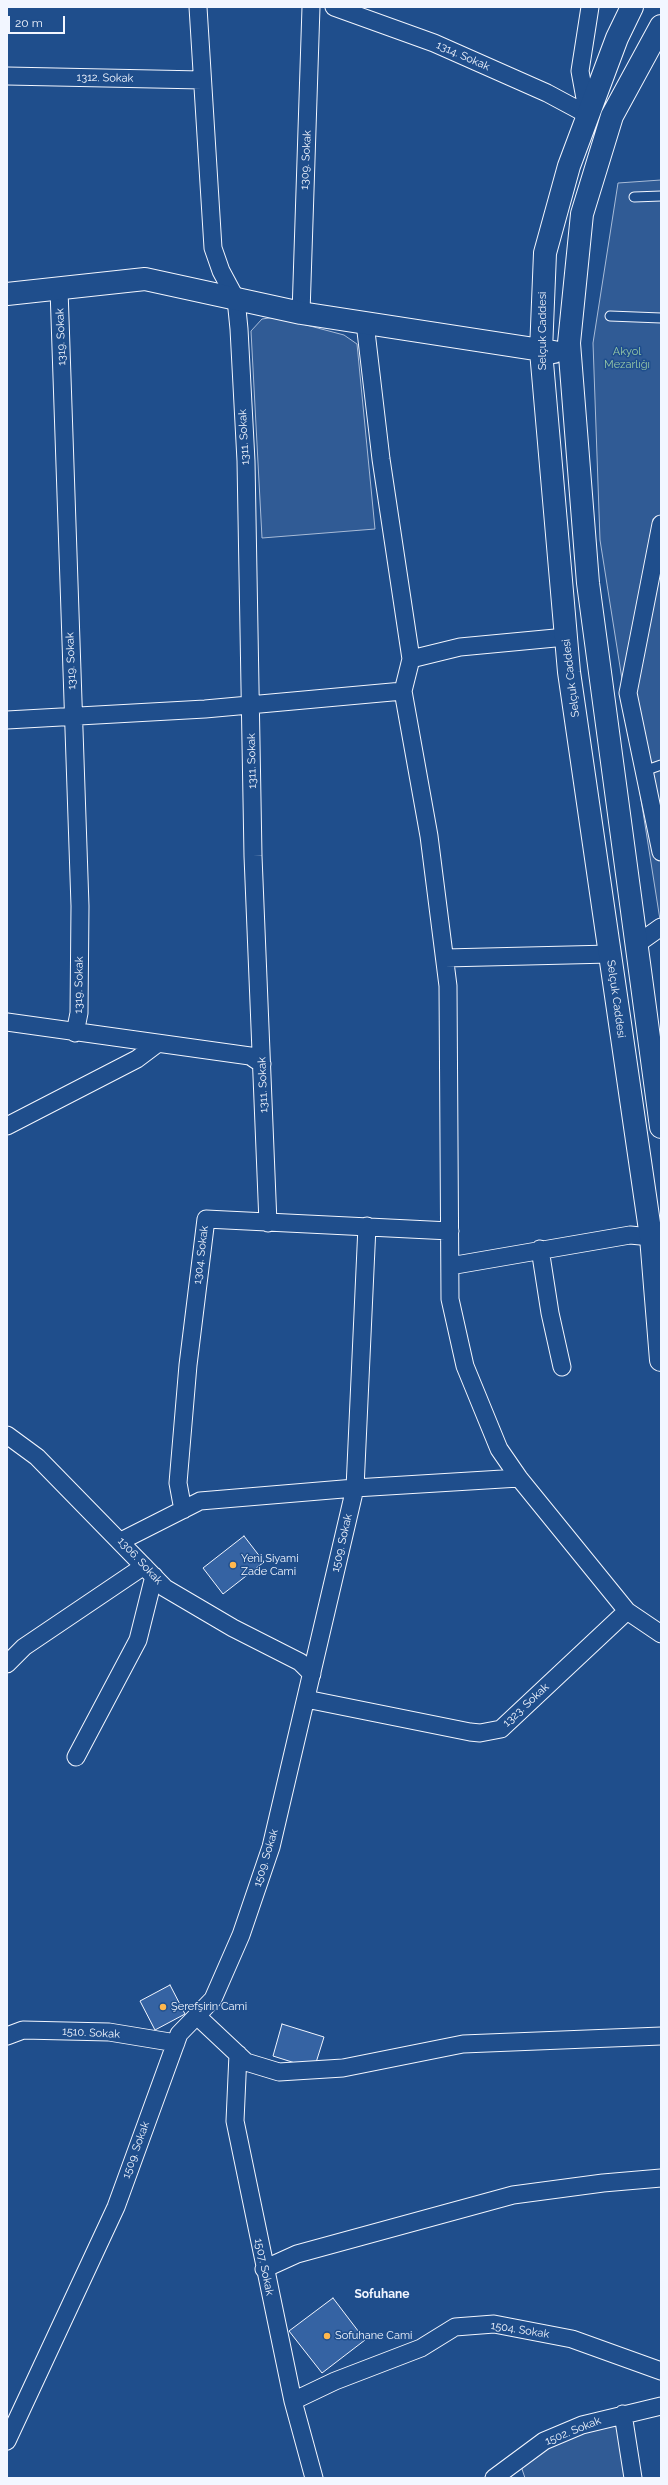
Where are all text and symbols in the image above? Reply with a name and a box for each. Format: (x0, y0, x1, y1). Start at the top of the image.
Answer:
scale bar (10, 8, 67, 34)
text: 20 m (15, 16, 43, 30)
street label: 1314. Sokak (434, 38, 492, 74)
street label: 1312. Sokak (77, 71, 133, 85)
street label: 1309. Sokak (298, 130, 314, 190)
street label: Selçuk Caddesi (536, 292, 550, 370)
street label: 1319. Sokak (53, 308, 69, 366)
park label: Akyol Mezarlığı (604, 345, 650, 371)
street label: 1311. Sokak (236, 409, 252, 465)
street label: 1319. Sokak (63, 632, 79, 690)
street label: Selçuk Caddesi (560, 638, 582, 718)
street label: 1311. Sokak (245, 733, 259, 789)
street label: 1319. Sokak (72, 956, 86, 1014)
street label: Selçuk Caddesi (604, 959, 628, 1039)
street label: 1311. Sokak (255, 1057, 271, 1113)
street label: 1304. Sokak (191, 1225, 211, 1285)
street label: 1509. Sokak (329, 1512, 355, 1574)
street label: 1306. Sokak (115, 1535, 165, 1587)
place label: Yeni Siyami Zade Cami (241, 1552, 299, 1578)
marker: Yeni Siyami Zade Cami (228, 1560, 238, 1570)
street label: 1323. Sokak (500, 1680, 552, 1730)
street label: 1509. Sokak (251, 1828, 281, 1888)
place label: Şerefşirin Cami (171, 2000, 247, 2014)
marker: Şerefşirin Cami (158, 2002, 168, 2012)
street label: 1510. Sokak (62, 2025, 120, 2041)
street label: 1509. Sokak (120, 2120, 152, 2180)
street label: 1507. Sokak (251, 2237, 277, 2297)
district label: Sofuhane (355, 2287, 409, 2301)
street label: 1504. Sokak (490, 2319, 550, 2341)
place label: Sofuhane Cami (335, 2329, 412, 2343)
marker: Sofuhane Cami (322, 2331, 332, 2341)
street label: 1502. Sokak (543, 2414, 603, 2448)

